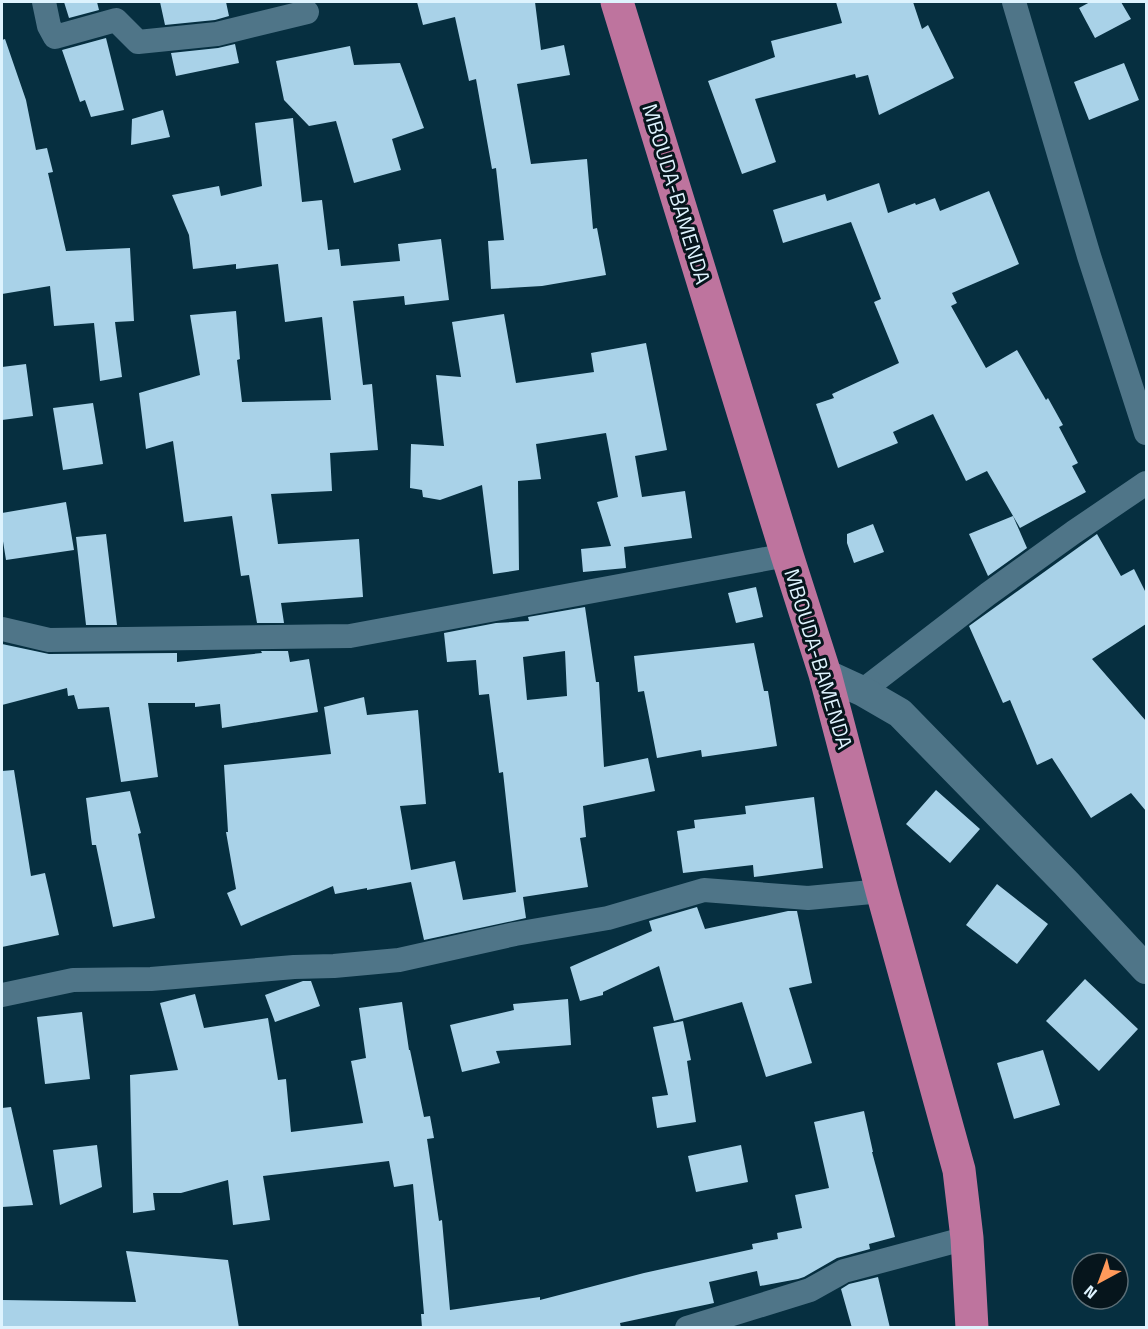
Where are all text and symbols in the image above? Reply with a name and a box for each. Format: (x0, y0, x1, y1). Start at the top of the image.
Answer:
street label: MBOUDA-BAMENDA (634, 100, 720, 288)
street label: MBOUDA-BAMENDA (776, 565, 862, 753)
north arrow (1070, 1251, 1130, 1311)
text: N (1078, 1280, 1102, 1305)

